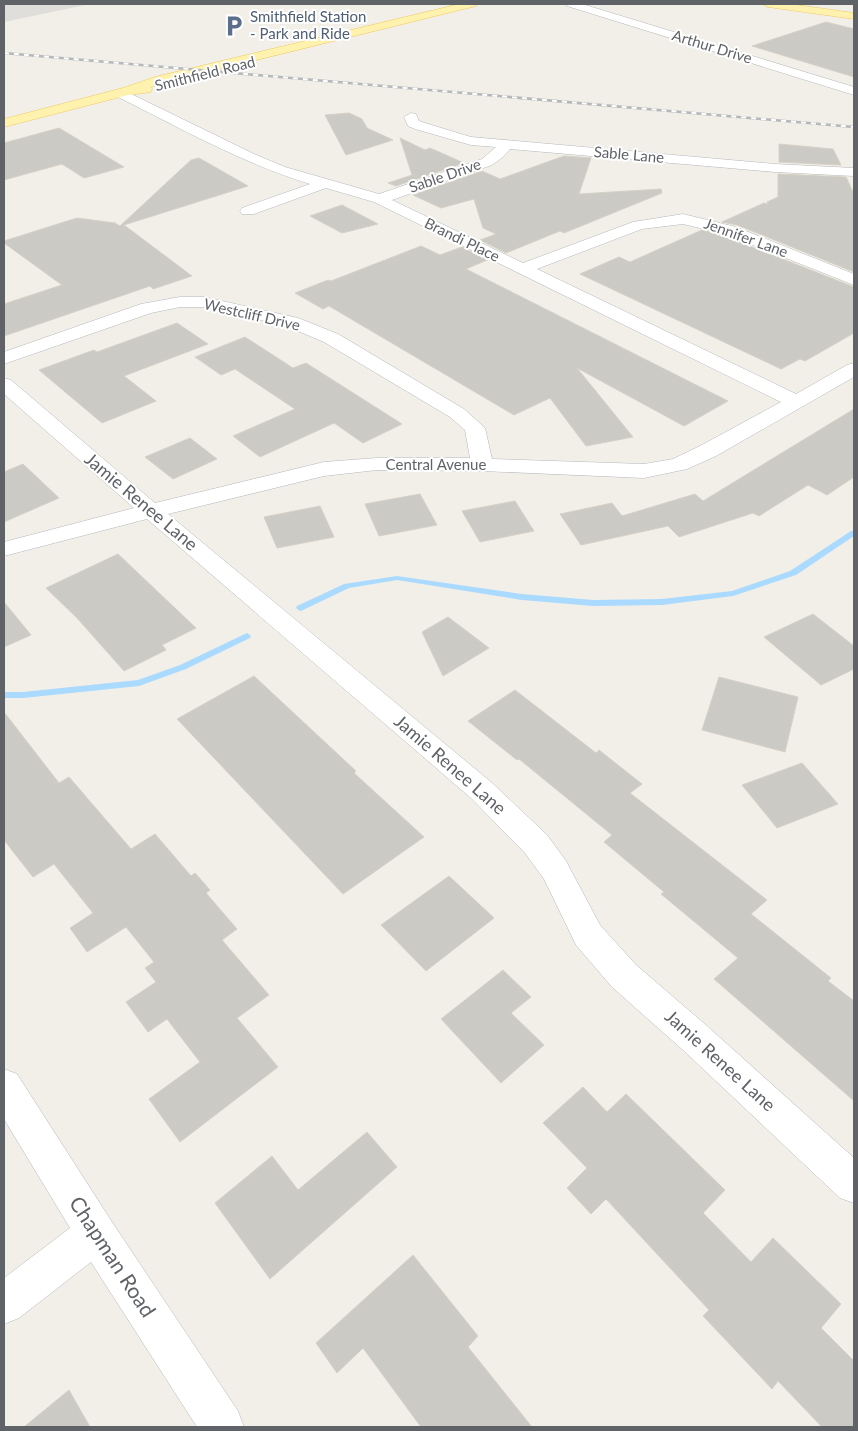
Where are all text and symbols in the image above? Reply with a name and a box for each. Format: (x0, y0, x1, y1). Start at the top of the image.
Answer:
place label: Smithfield Station - Park and Ride (250, 7, 366, 42)
parking icon: Smithfield Station - Park and Ride (221, 13, 247, 39)
street label: Arthur Drive (670, 25, 754, 67)
street label: Smithfield Road (153, 52, 257, 94)
street label: Sable Lane (593, 142, 665, 166)
street label: Sable Drive (406, 154, 483, 196)
street label: Brandi Place (422, 213, 503, 265)
street label: Jennifer Lane (702, 214, 791, 261)
street label: Westcliff Drive (202, 294, 302, 334)
street label: Jamie Renee Lane (81, 447, 203, 555)
street label: Central Avenue (386, 455, 486, 473)
street label: Jamie Renee Lane (390, 710, 511, 819)
street label: Jamie Renee Lane (661, 1005, 780, 1116)
street label: Chapman Road (65, 1191, 162, 1321)

